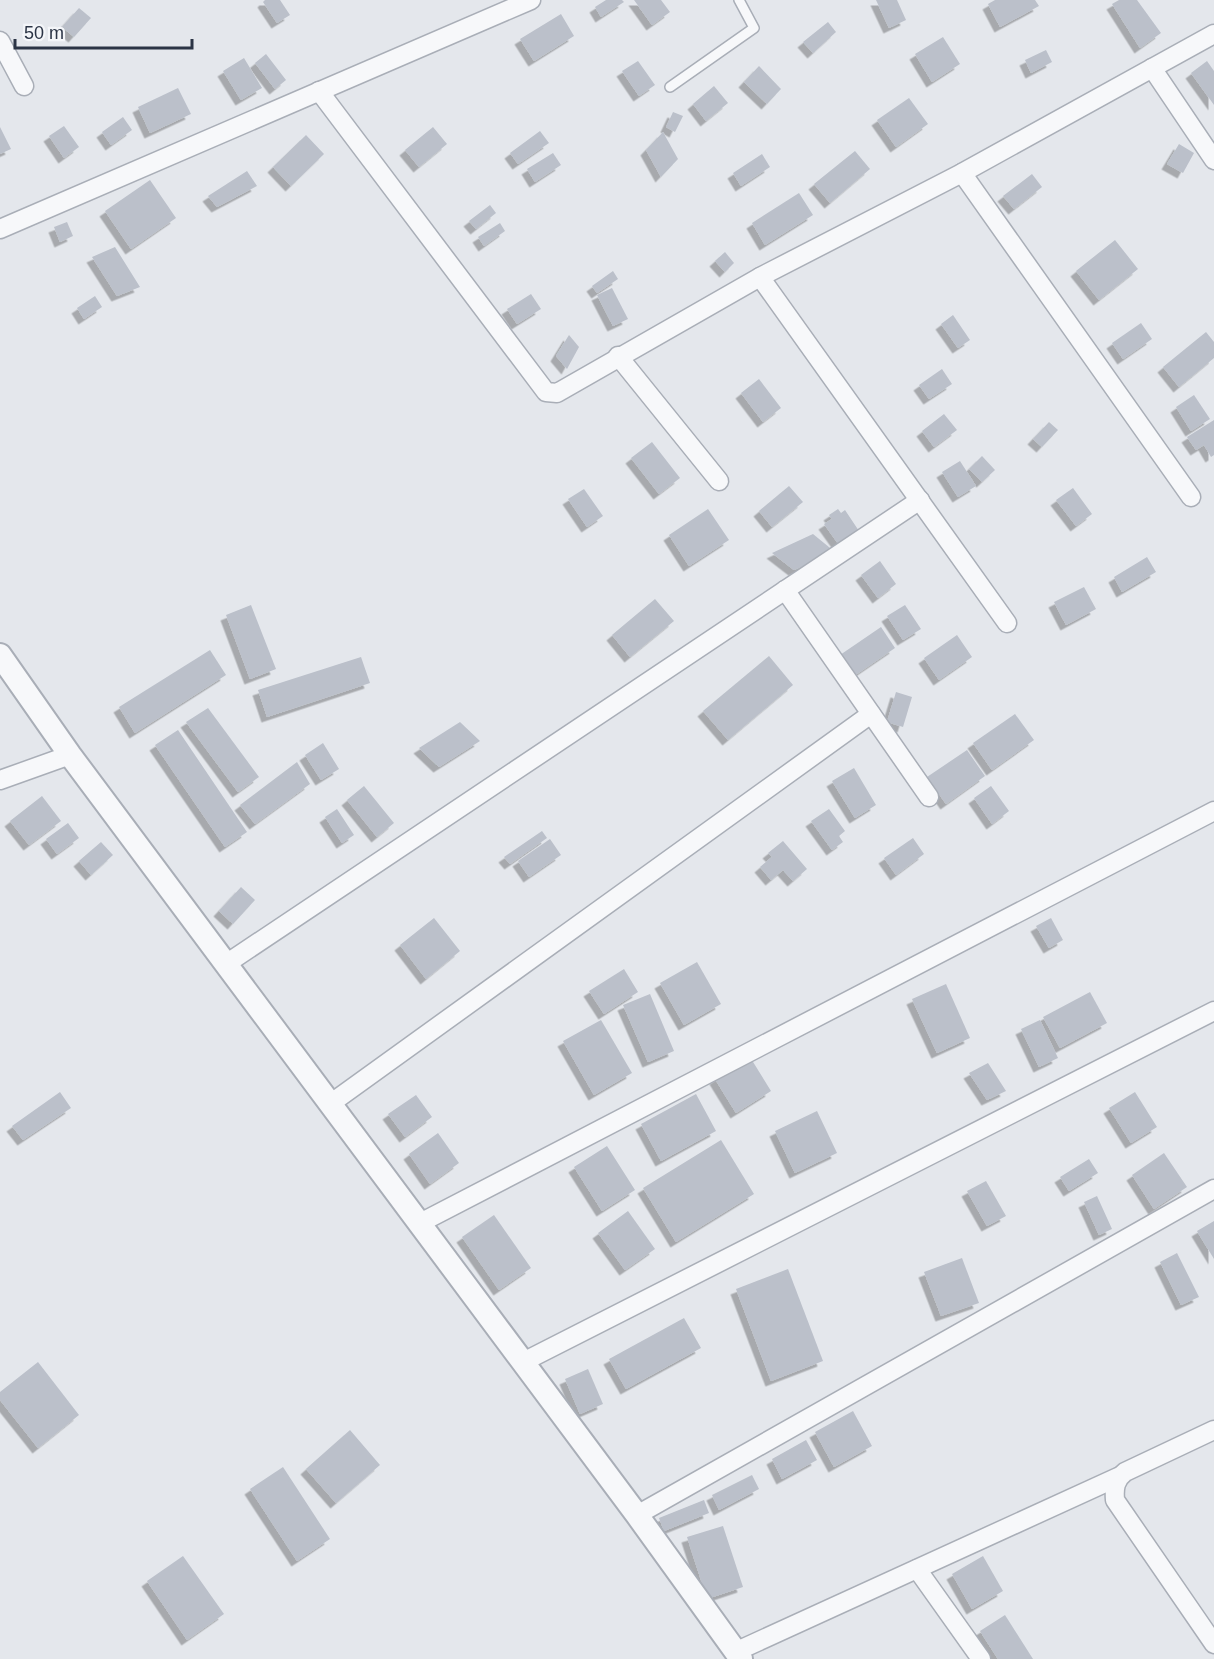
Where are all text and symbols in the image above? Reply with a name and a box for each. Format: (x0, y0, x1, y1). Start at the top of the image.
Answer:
scale bar (15, 12, 192, 50)
text: 50 m (24, 23, 64, 43)

